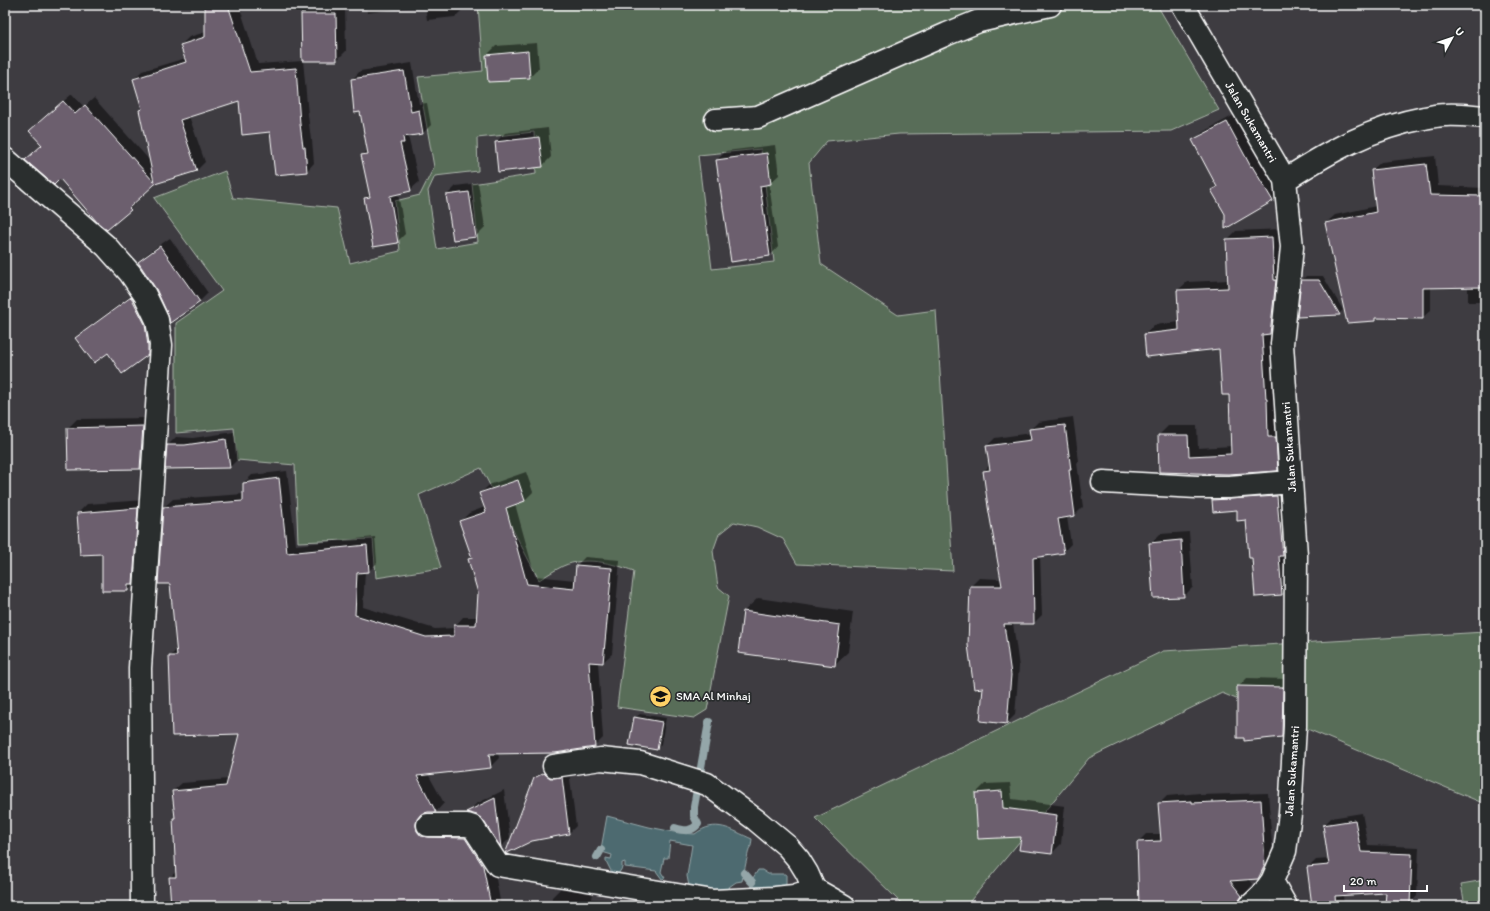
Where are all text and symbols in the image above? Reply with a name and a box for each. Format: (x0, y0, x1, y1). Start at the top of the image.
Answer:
north arrow (1432, 18, 1472, 58)
text: U (1452, 25, 1467, 39)
street label: Jalan Sukamantri (1222, 79, 1280, 165)
street label: Jalan Sukamantri (1279, 401, 1299, 493)
school or university icon: SMA Al Minhaj (648, 683, 674, 709)
place label: SMA Al Minhaj (676, 689, 751, 703)
street label: Jalan Sukamantri (1282, 725, 1302, 817)
scale bar (1344, 867, 1427, 893)
text: 20 m (1350, 874, 1377, 888)

